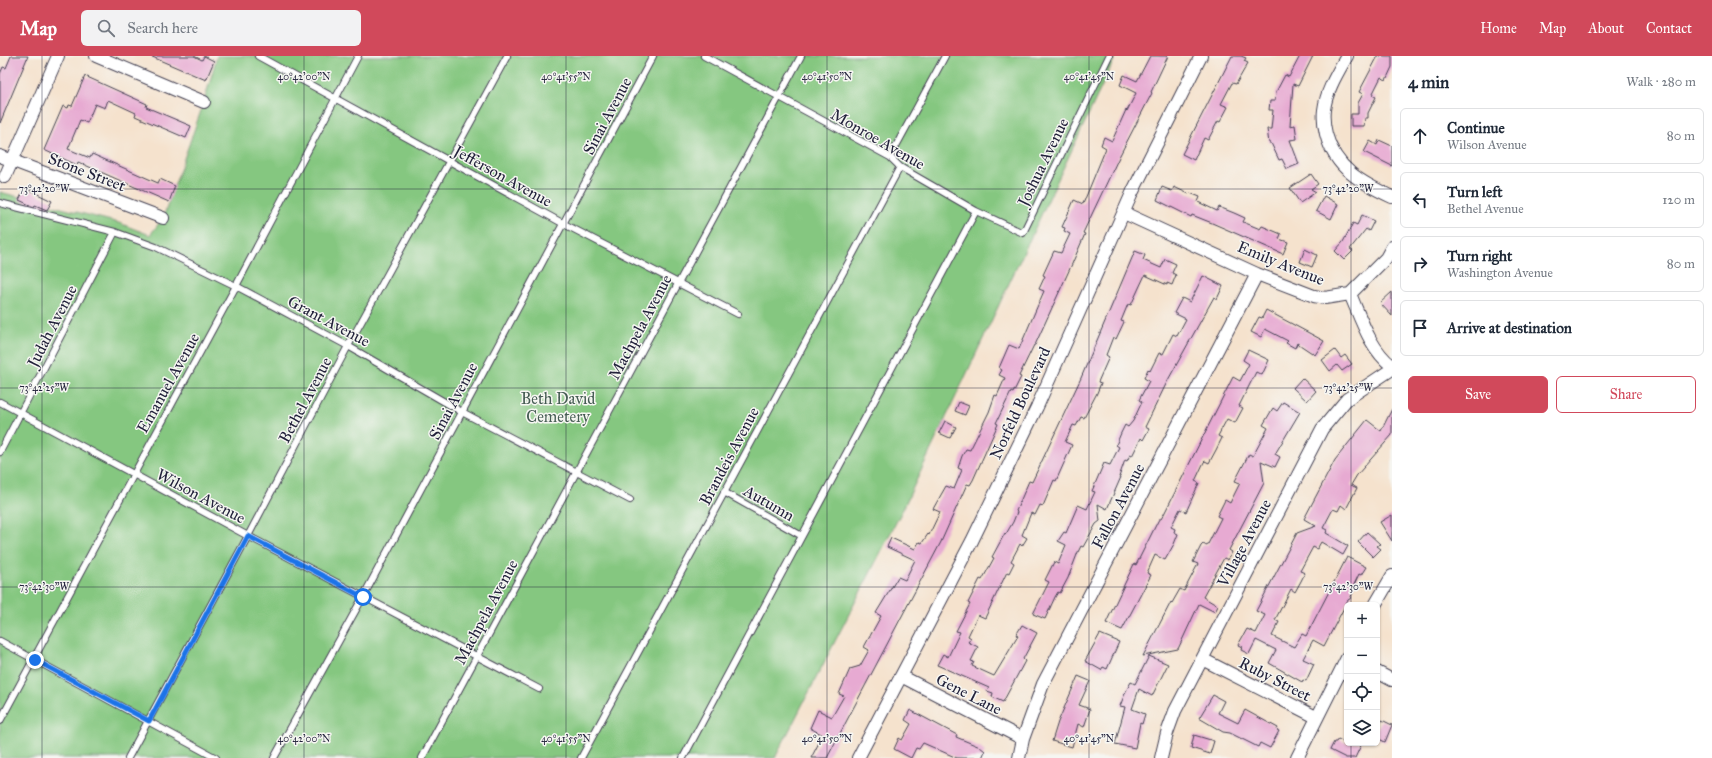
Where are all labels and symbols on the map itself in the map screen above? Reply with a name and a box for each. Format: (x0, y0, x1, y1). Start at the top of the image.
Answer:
text: 40°42'00"N (278, 71, 331, 83)
text: 40°41'55"N (541, 71, 591, 83)
text: 40°41'50"N (802, 71, 853, 83)
text: 40°41'45"N (1064, 71, 1115, 83)
street label: Sinai Avenue (579, 74, 635, 158)
street label: Monroe Avenue (828, 104, 929, 174)
street label: Joshua Avenue (1013, 115, 1074, 211)
street label: Jefferson Avenue (448, 140, 556, 212)
street label: Stone Street (46, 149, 129, 196)
text: 73°42'20"W (19, 183, 70, 195)
text: 73°42'20"W (1323, 183, 1374, 195)
street label: Emily Avenue (1235, 237, 1328, 289)
street label: Machpela Avenue (604, 271, 676, 383)
street label: Judah Avenue (22, 281, 82, 373)
street label: Grant Avenue (285, 291, 374, 351)
street label: Emanuel Avenue (133, 329, 203, 436)
street label: Norfeld Boulevard (986, 344, 1054, 462)
street label: Bethel Avenue (274, 354, 336, 446)
street label: Sinai Avenue (425, 359, 481, 443)
text: 73°42'25"W (19, 382, 69, 394)
text: 73°42'25"W (1323, 382, 1373, 394)
park label: Beth David Cemetery (521, 389, 595, 426)
street label: Brandeis Avenue (695, 403, 763, 508)
street label: Fallon Avenue (1088, 460, 1149, 552)
street label: Wilson Avenue (153, 465, 249, 528)
street label: Autumn (739, 480, 798, 525)
street label: Village Avenue (1212, 496, 1276, 591)
street label: Machpela Avenue (450, 556, 522, 668)
text: 73°42'30"W (19, 581, 69, 593)
text: 73°42'30"W (1323, 581, 1373, 593)
route start (354, 588, 372, 606)
route end (26, 651, 44, 669)
street label: Ruby Street (1236, 653, 1314, 705)
street label: Gene Lane (933, 669, 1005, 719)
text: 40°42'00"N (278, 733, 331, 745)
text: 40°41'55"N (541, 733, 591, 745)
text: 40°41'50"N (802, 733, 853, 745)
text: 40°41'45"N (1064, 733, 1115, 745)

